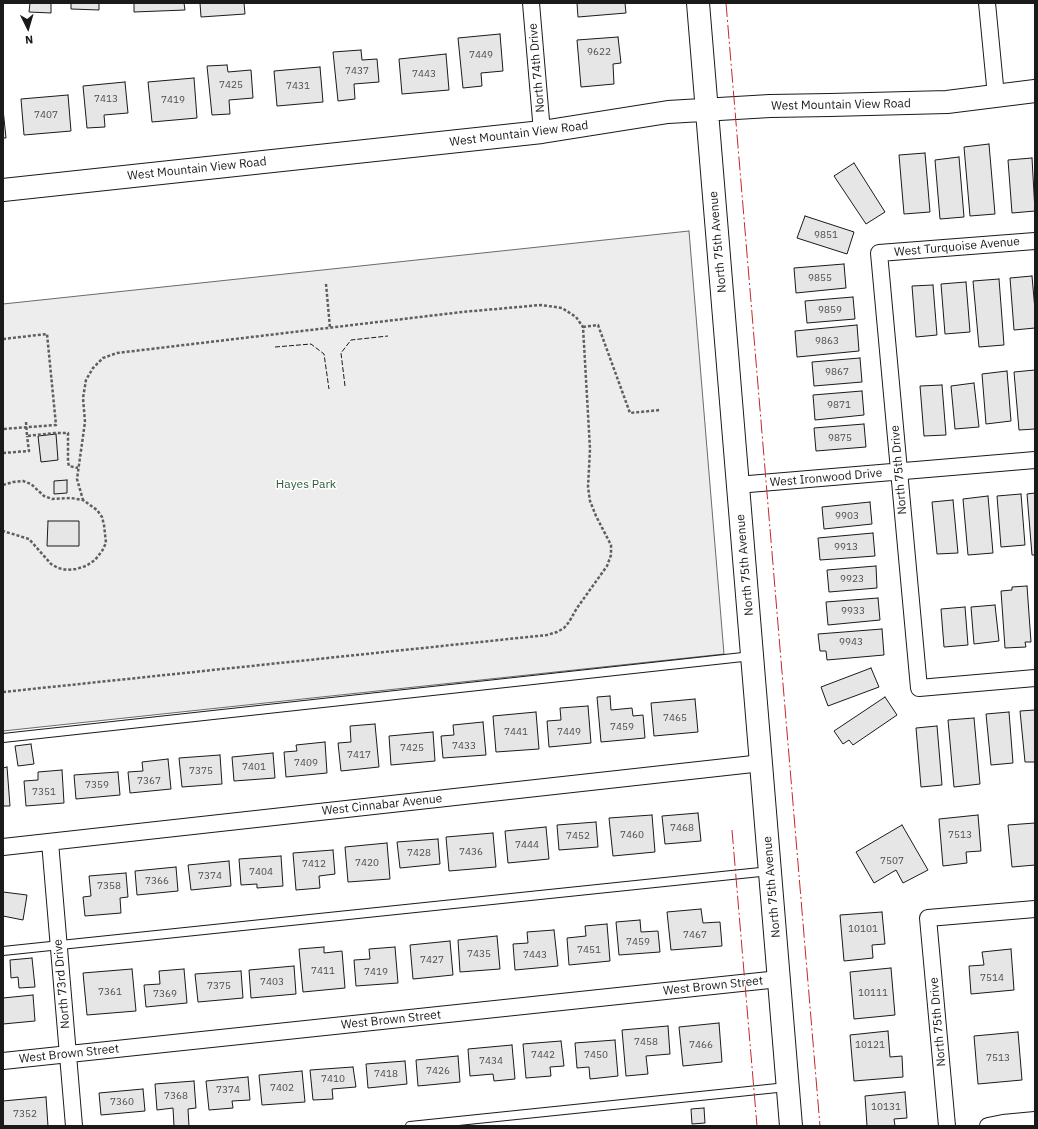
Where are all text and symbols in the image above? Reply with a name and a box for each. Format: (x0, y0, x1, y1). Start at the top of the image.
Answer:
north arrow (8, 8, 48, 48)
street label: North 74th Drive (526, 23, 548, 113)
text: N (24, 33, 34, 47)
house number: 9622 (587, 46, 611, 58)
house number: 7449 (469, 49, 493, 61)
house number: 7437 (345, 65, 369, 77)
house number: 7443 (412, 68, 436, 80)
house number: 7425 (219, 79, 243, 91)
house number: 7431 (286, 80, 310, 92)
house number: 7413 (94, 93, 118, 105)
house number: 7419 (161, 94, 185, 106)
street label: West Mountain View Road (771, 97, 911, 113)
house number: 7407 (34, 109, 58, 121)
street label: West Mountain View Road (449, 118, 589, 150)
street label: West Mountain View Road (127, 155, 267, 183)
street label: North 75th Avenue (706, 191, 730, 293)
house number: 9851 (814, 229, 838, 241)
street label: West Turquoise Avenue (894, 234, 1020, 260)
house number: 9855 (808, 272, 832, 284)
house number: 9859 (818, 304, 842, 316)
house number: 9863 (815, 335, 839, 347)
house number: 9867 (825, 366, 849, 378)
house number: 9871 (827, 399, 851, 411)
street label: North 75th Drive (888, 425, 910, 515)
house number: 9875 (828, 432, 852, 444)
street label: West Ironwood Drive (769, 466, 883, 490)
park label: Hayes Park (276, 478, 336, 492)
house number: 9903 (835, 510, 859, 522)
street label: North 75th Avenue (733, 514, 757, 616)
house number: 9913 (834, 541, 858, 553)
house number: 9923 (840, 573, 864, 585)
house number: 9933 (841, 605, 865, 617)
house number: 9943 (839, 636, 863, 648)
house number: 7465 (663, 712, 687, 724)
house number: 7459 (610, 721, 634, 733)
house number: 7441 (504, 726, 528, 738)
house number: 7449 (557, 726, 581, 738)
house number: 7433 (452, 740, 476, 752)
house number: 7425 (400, 742, 424, 754)
house number: 7417 (347, 749, 371, 761)
house number: 7409 (294, 757, 318, 769)
house number: 7401 (242, 761, 266, 773)
house number: 7375 (189, 765, 213, 777)
house number: 7367 (137, 775, 161, 787)
house number: 7359 (85, 779, 109, 791)
house number: 7351 (32, 786, 56, 798)
street label: West Cinnabar Avenue (321, 792, 443, 818)
house number: 7468 (670, 822, 694, 834)
house number: 7460 (620, 829, 644, 841)
house number: 7513 (948, 829, 972, 841)
house number: 7452 (566, 830, 590, 842)
street label: North 75th Avenue (760, 836, 784, 938)
house number: 7444 (515, 839, 539, 851)
house number: 7436 (459, 846, 483, 858)
house number: 7428 (407, 847, 431, 859)
house number: 7507 (880, 855, 904, 867)
house number: 7420 (355, 857, 379, 869)
house number: 7412 (302, 858, 326, 870)
house number: 7404 (249, 866, 273, 878)
house number: 7374 (198, 870, 222, 882)
house number: 7366 (145, 875, 169, 887)
house number: 7358 (97, 880, 121, 892)
house number: 10101 (848, 923, 878, 935)
house number: 7467 (683, 929, 707, 941)
house number: 7459 (626, 936, 650, 948)
street label: North 73rd Drive (51, 939, 73, 1029)
house number: 7451 (577, 944, 601, 956)
house number: 7435 (467, 948, 491, 960)
house number: 7443 (523, 949, 547, 961)
house number: 7427 (420, 954, 444, 966)
house number: 7411 (311, 965, 335, 977)
house number: 7419 (364, 966, 388, 978)
house number: 7514 (980, 972, 1004, 984)
street label: West Brown Street (662, 974, 764, 998)
house number: 7403 (260, 976, 284, 988)
street label: North 75th Drive (927, 977, 949, 1067)
house number: 7375 (207, 980, 231, 992)
house number: 7361 (98, 986, 122, 998)
house number: 10111 (858, 987, 888, 999)
house number: 7369 (153, 988, 177, 1000)
street label: West Brown Street (340, 1008, 442, 1032)
house number: 7458 (634, 1036, 658, 1048)
house number: 7466 (689, 1039, 713, 1051)
house number: 10121 (855, 1039, 885, 1051)
street label: West Brown Street (18, 1042, 120, 1066)
house number: 7442 (531, 1049, 555, 1061)
house number: 7450 (584, 1049, 608, 1061)
house number: 7513 (986, 1052, 1010, 1064)
house number: 7434 (479, 1055, 503, 1067)
house number: 7426 (426, 1065, 450, 1077)
house number: 7418 (374, 1068, 398, 1080)
house number: 7410 (321, 1073, 345, 1085)
house number: 7402 (270, 1082, 294, 1094)
house number: 7374 (216, 1084, 240, 1096)
house number: 7368 (164, 1090, 188, 1102)
house number: 7360 (110, 1096, 134, 1108)
house number: 10131 (871, 1101, 901, 1113)
house number: 7352 (13, 1108, 37, 1120)

